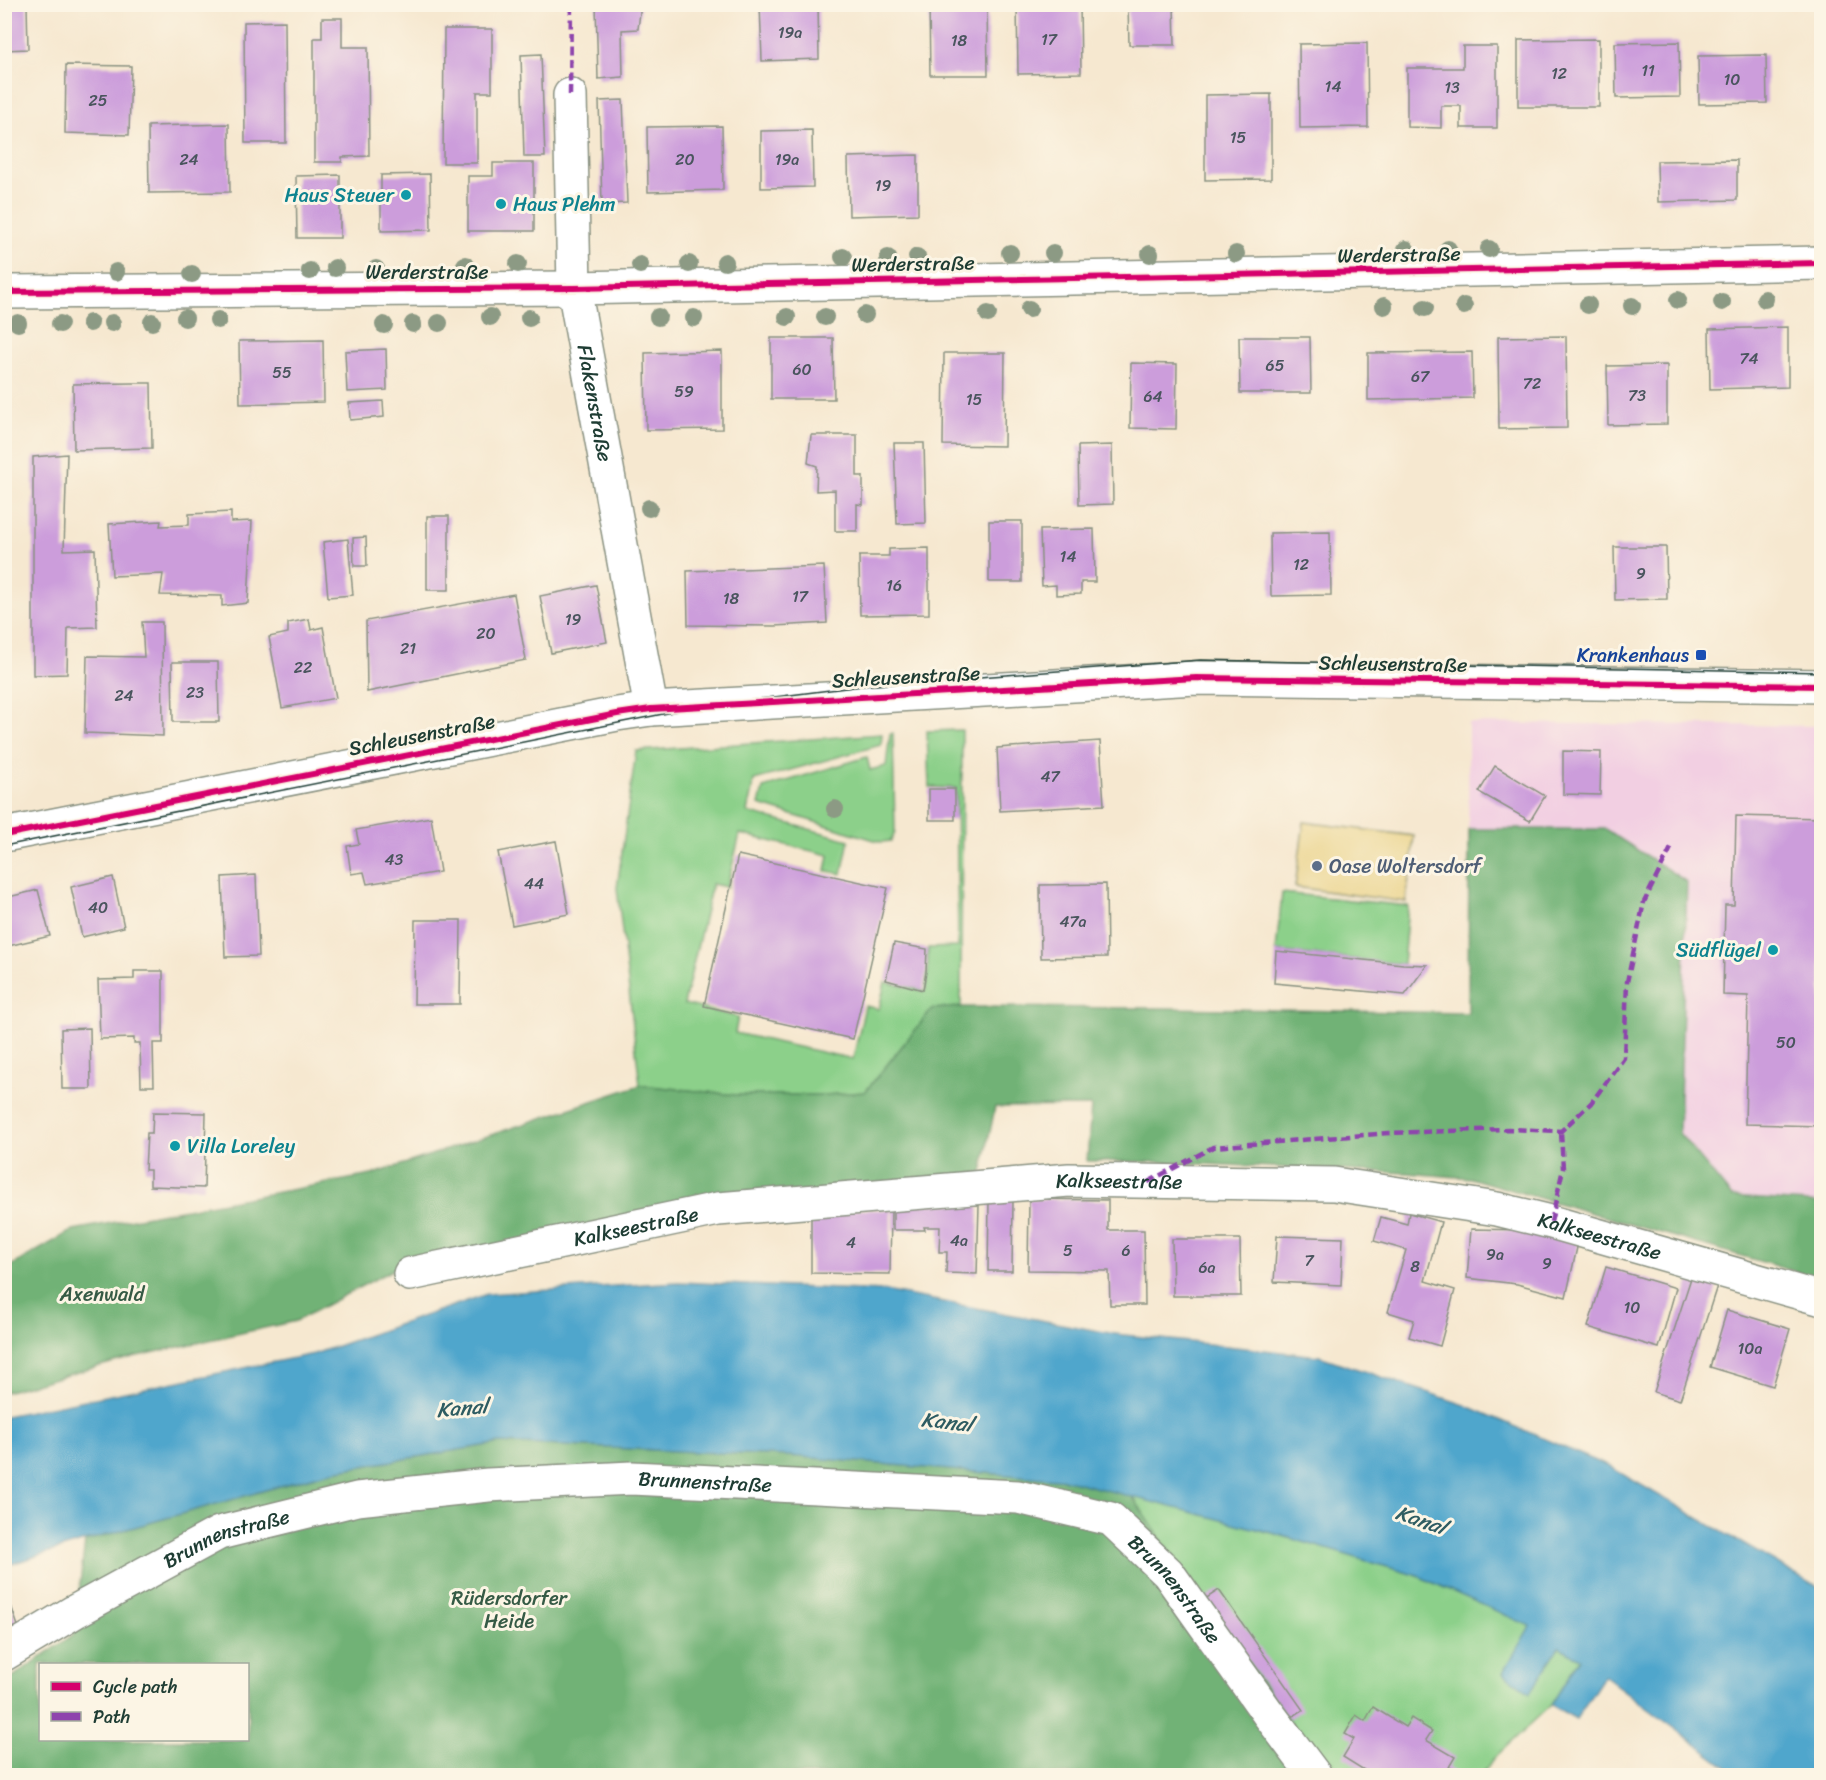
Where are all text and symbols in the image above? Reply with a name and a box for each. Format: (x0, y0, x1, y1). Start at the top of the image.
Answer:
house number: 19a (778, 18, 802, 47)
house number: 17 (1041, 25, 1058, 54)
house number: 18 (951, 26, 968, 55)
house number: 11 (1641, 56, 1655, 85)
house number: 12 (1551, 59, 1567, 88)
house number: 10 (1724, 65, 1740, 94)
house number: 14 (1325, 72, 1341, 101)
house number: 13 (1444, 73, 1460, 102)
house number: 25 (88, 86, 108, 115)
house number: 15 (1230, 123, 1247, 152)
house number: 24 (179, 145, 199, 174)
house number: 20 (675, 145, 695, 174)
house number: 19a (775, 145, 799, 174)
house number: 19 (875, 171, 892, 200)
place label: Haus Steuer (285, 178, 395, 213)
place label: Haus Plehm (513, 187, 615, 222)
marker: Haus Steuer (399, 188, 413, 202)
marker: Haus Plehm (494, 197, 508, 211)
street label: Werderstraße (1337, 236, 1461, 274)
street label: Werderstraße (851, 245, 975, 283)
street label: Werderstraße (365, 255, 489, 290)
street label: Flakenstraße (567, 342, 623, 465)
house number: 74 (1739, 344, 1759, 373)
house number: 65 (1266, 351, 1285, 380)
house number: 60 (792, 355, 812, 384)
house number: 55 (272, 358, 292, 387)
house number: 67 (1411, 362, 1430, 391)
house number: 72 (1523, 369, 1541, 398)
house number: 59 (674, 377, 694, 406)
house number: 73 (1628, 381, 1646, 410)
house number: 64 (1143, 382, 1163, 411)
house number: 15 (966, 385, 983, 414)
house number: 14 (1060, 542, 1076, 571)
house number: 12 (1293, 550, 1309, 579)
house number: 9 (1636, 559, 1646, 588)
house number: 16 (886, 571, 902, 600)
house number: 17 (792, 582, 809, 611)
house number: 18 (723, 584, 740, 613)
house number: 19 (565, 605, 582, 634)
house number: 20 (476, 619, 496, 648)
house number: 21 (400, 634, 416, 663)
place label: Krankenhaus (1577, 638, 1690, 673)
street label: Schleusenstraße (1318, 645, 1468, 683)
marker: Krankenhaus (1694, 648, 1708, 662)
house number: 22 (294, 653, 312, 682)
street label: Schleusenstraße (831, 656, 981, 698)
house number: 23 (186, 678, 204, 707)
house number: 24 (114, 681, 134, 710)
street label: Schleusenstraße (346, 704, 498, 766)
house number: 47 (1040, 762, 1060, 791)
house number: 43 (385, 845, 404, 874)
place label: Oase Woltersdorf (1329, 849, 1483, 884)
marker: Oase Woltersdorf (1310, 859, 1324, 873)
house number: 44 (524, 869, 544, 898)
house number: 40 (88, 893, 108, 922)
house number: 47a (1059, 907, 1087, 936)
place label: Südflügel (1676, 933, 1762, 968)
marker: Südflügel (1766, 943, 1780, 957)
house number: 50 (1776, 1028, 1796, 1057)
place label: Villa Loreley (187, 1129, 296, 1164)
marker: Villa Loreley (168, 1139, 182, 1153)
street label: Kalkseestraße (1054, 1162, 1183, 1199)
street label: Kalkseestraße (570, 1196, 702, 1257)
street label: Kalkseestraße (1534, 1202, 1665, 1270)
house number: 4a (950, 1226, 968, 1255)
house number: 4 (846, 1228, 856, 1257)
house number: 5 (1063, 1236, 1073, 1265)
house number: 6 (1121, 1236, 1131, 1265)
house number: 9a (1486, 1240, 1504, 1269)
house number: 7 (1304, 1246, 1314, 1275)
house number: 9 (1542, 1249, 1552, 1278)
house number: 8 (1410, 1252, 1420, 1281)
house number: 6a (1198, 1253, 1216, 1282)
park label: Axenwald (59, 1277, 146, 1312)
house number: 10 (1624, 1293, 1640, 1322)
house number: 10a (1737, 1334, 1763, 1363)
water label: Kanal (435, 1386, 494, 1429)
water label: Kanal (920, 1400, 979, 1444)
street label: Brunnenstraße (637, 1461, 773, 1502)
water label: Kanal (1391, 1494, 1456, 1548)
street label: Brunnenstraße (156, 1499, 293, 1578)
street label: Brunnenstraße (1119, 1526, 1231, 1651)
park label: Rüdersdorfer Heide (451, 1581, 569, 1639)
legend (39, 1663, 249, 1741)
text: Cycle path (93, 1671, 177, 1703)
text: Path (93, 1701, 130, 1733)

